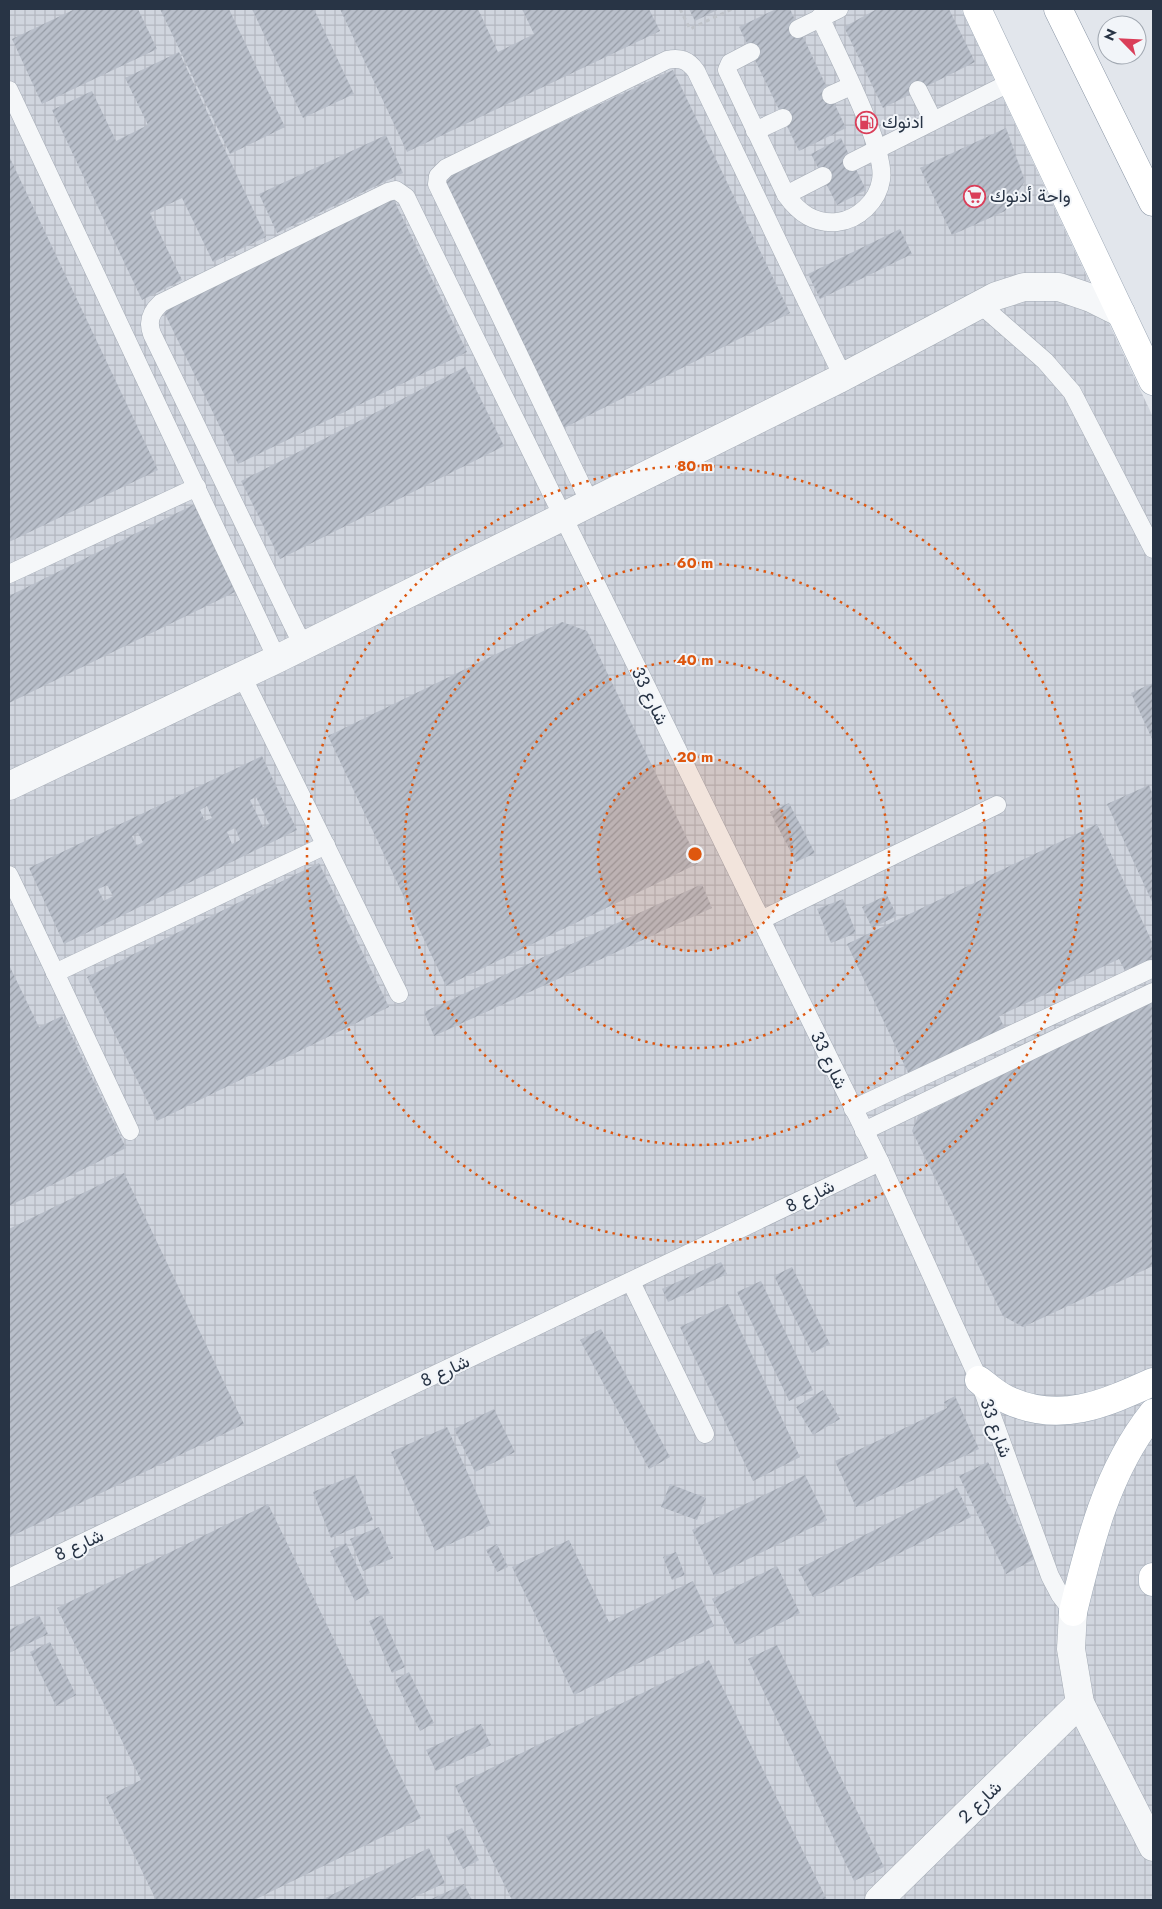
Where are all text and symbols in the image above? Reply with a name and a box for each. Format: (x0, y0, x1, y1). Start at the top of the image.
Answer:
north arrow (1097, 15, 1147, 65)
text: N (1099, 26, 1122, 44)
place label: ادنوك (882, 109, 924, 135)
fuel station icon: ادنوك (854, 110, 878, 134)
place label: واحة أدنوك (990, 183, 1071, 209)
supermarket icon: واحة أدنوك (962, 184, 986, 208)
text: 80 m (677, 455, 713, 477)
text: 60 m (677, 552, 713, 574)
text: 40 m (676, 649, 714, 671)
street label: شارع 33 (625, 663, 675, 729)
text: 20 m (677, 746, 713, 768)
centre of rings (686, 845, 704, 863)
street label: شارع 33 (804, 1027, 854, 1093)
street label: شارع 8 (781, 1173, 839, 1219)
street label: شارع 8 (416, 1348, 474, 1394)
street label: شارع 33 (973, 1395, 1019, 1461)
street label: شارع 8 (50, 1522, 108, 1568)
street label: شارع 2 (952, 1775, 1008, 1829)

